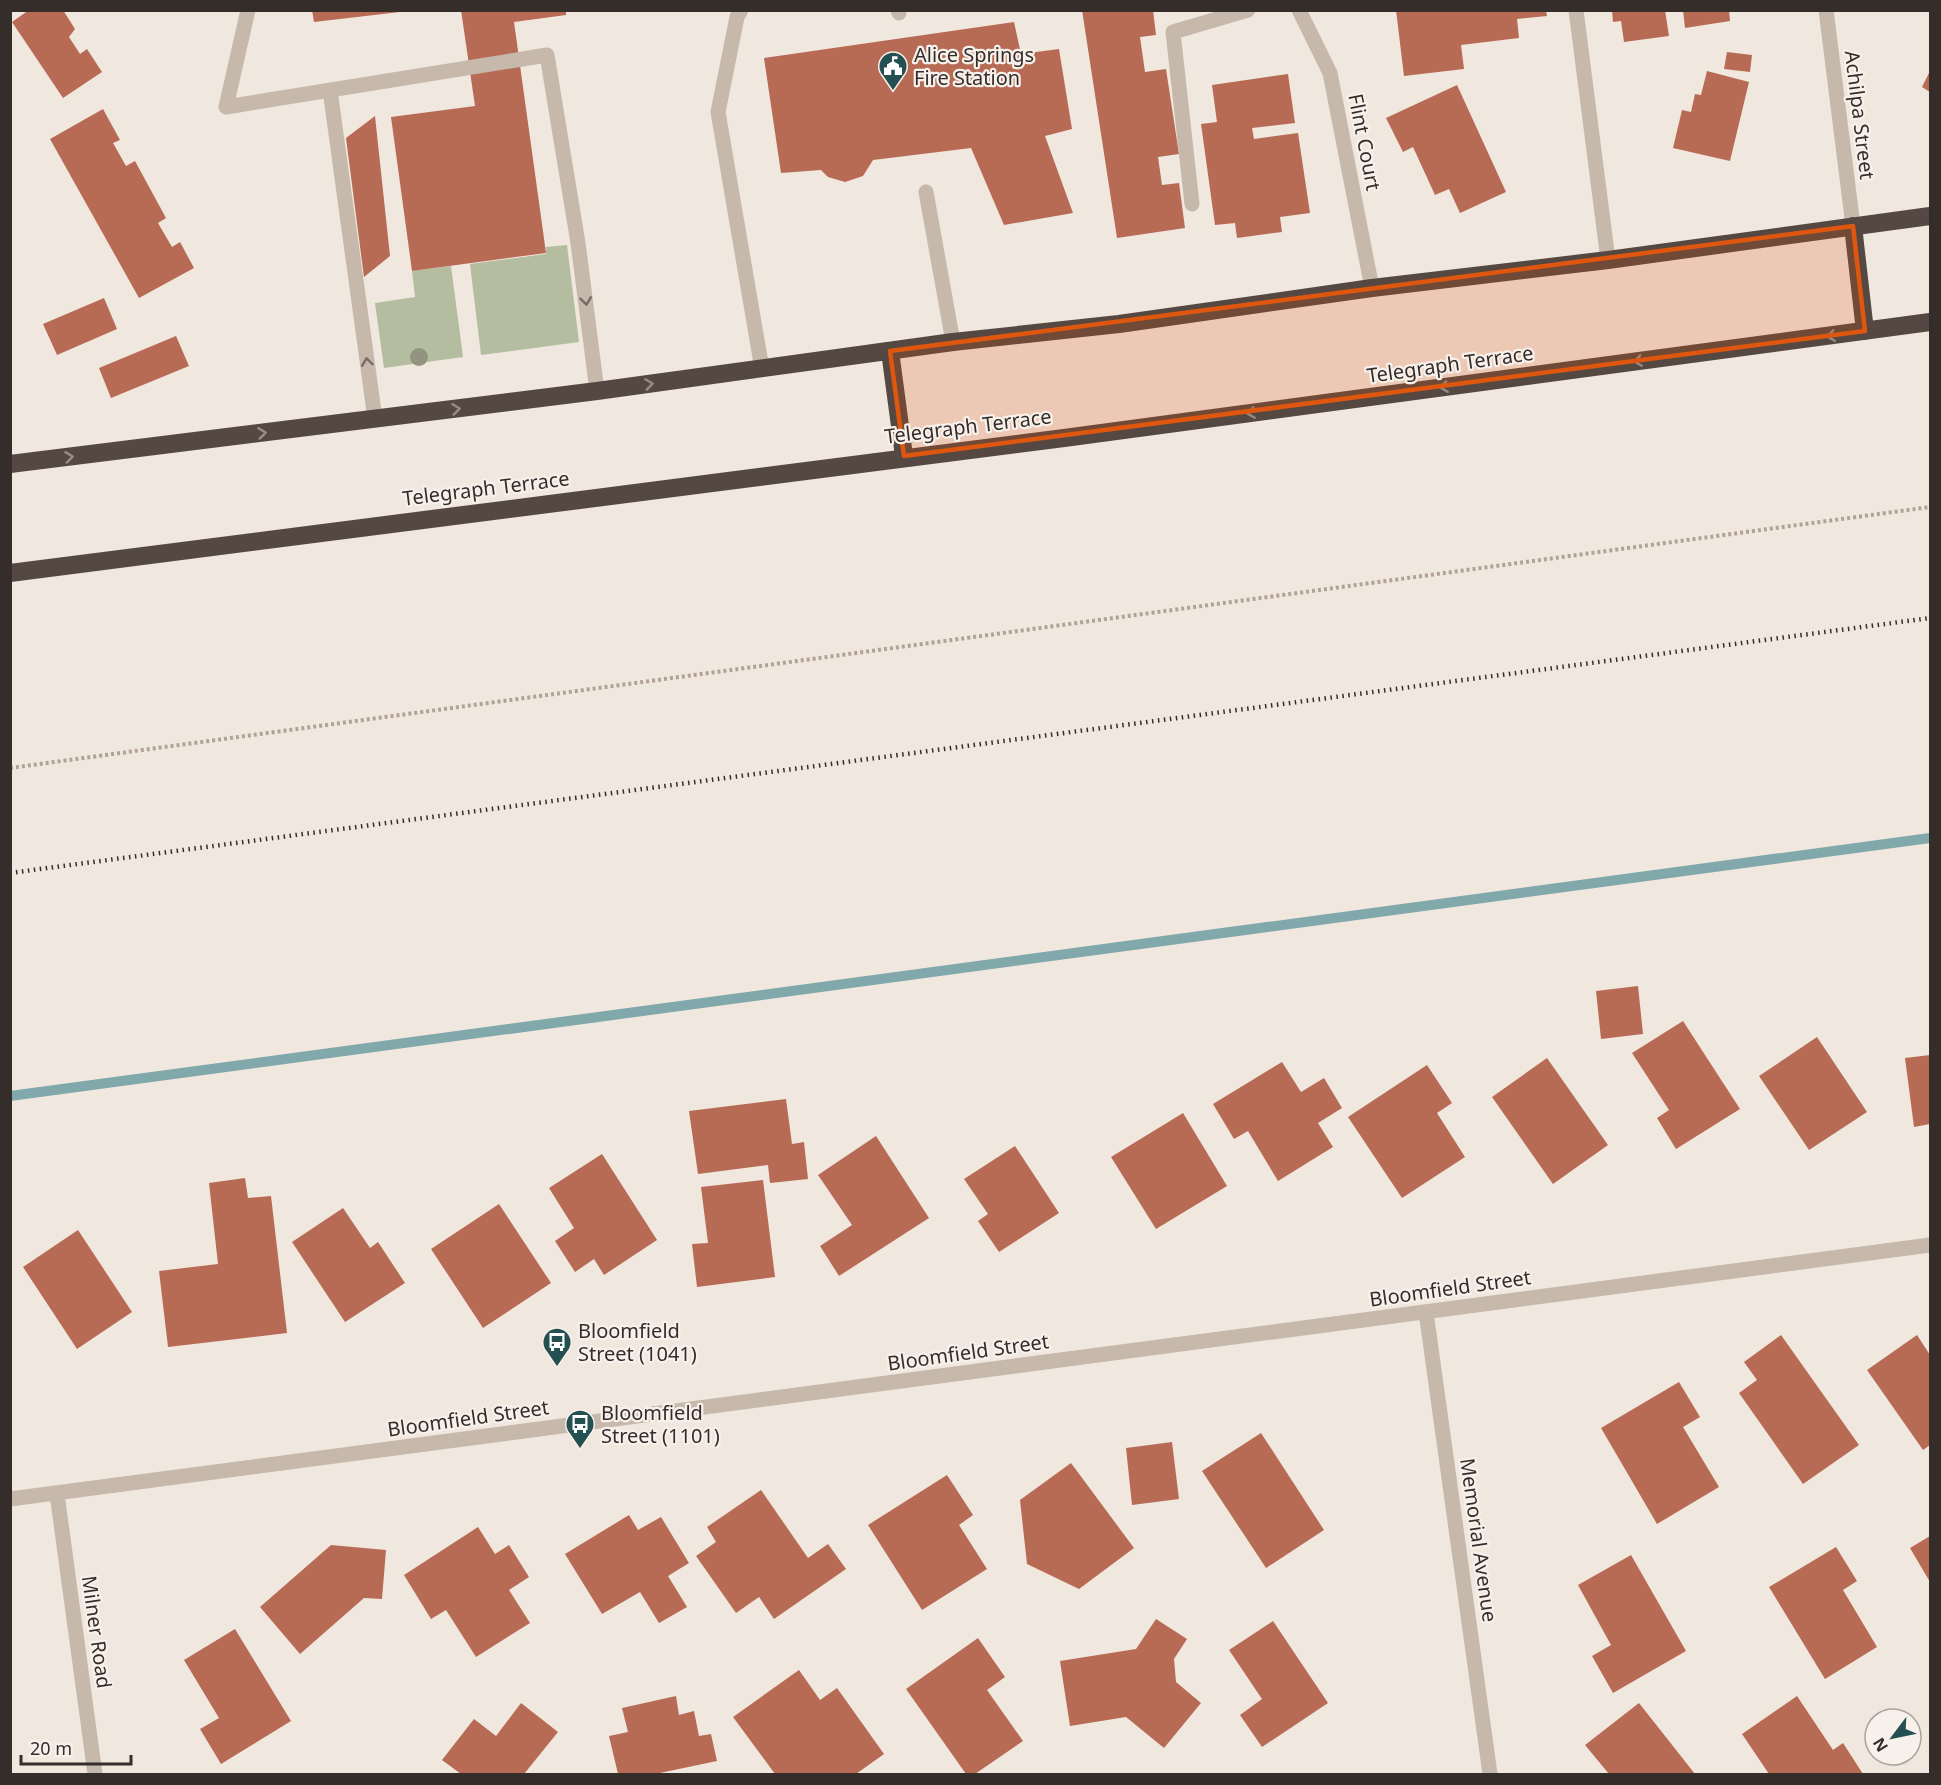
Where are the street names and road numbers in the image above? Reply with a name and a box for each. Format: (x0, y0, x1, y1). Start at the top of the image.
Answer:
street label: Achilpa Street (1839, 49, 1881, 181)
street label: Flint Court (1342, 91, 1388, 193)
street label: Telegraph Terrace (1365, 339, 1535, 389)
street label: Telegraph Terrace (883, 402, 1053, 450)
street label: Telegraph Terrace (401, 464, 571, 512)
street label: Bloomfield Street (1367, 1263, 1533, 1313)
street label: Bloomfield Street (885, 1327, 1051, 1377)
street label: Bloomfield Street (385, 1393, 551, 1443)
street label: Memorial Avenue (1454, 1456, 1504, 1624)
street label: Milner Road (76, 1574, 118, 1690)

